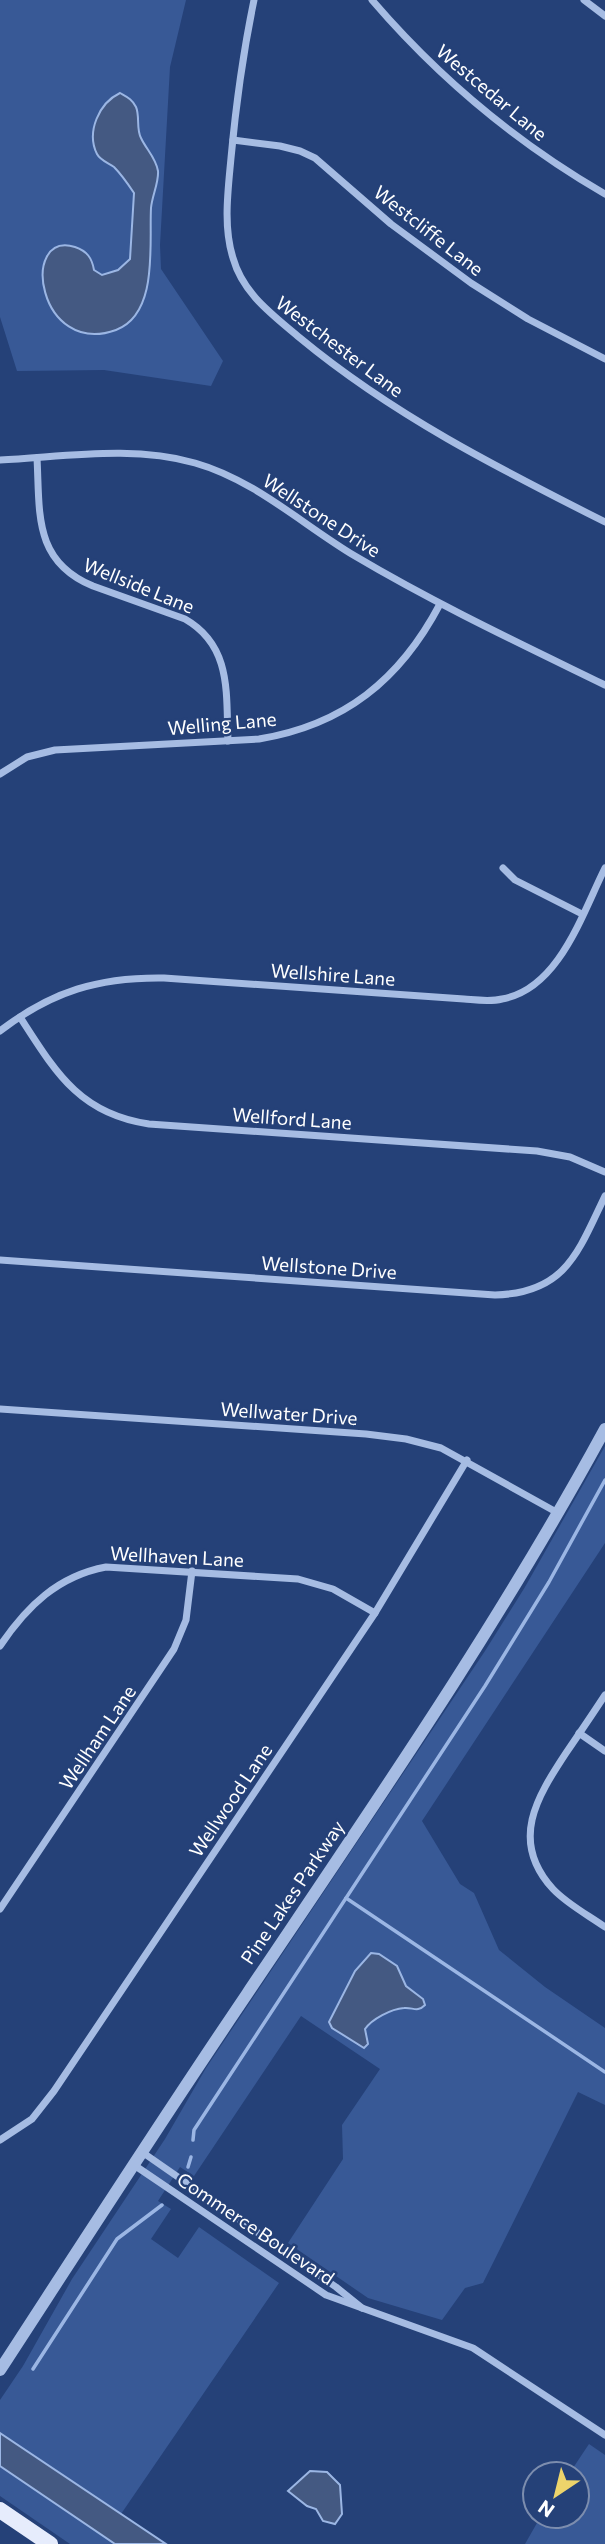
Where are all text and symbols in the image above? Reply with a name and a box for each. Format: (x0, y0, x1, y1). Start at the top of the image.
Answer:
street label: Westcedar Lane (432, 39, 552, 145)
street label: Westcliffe Lane (370, 180, 488, 280)
street label: Westchester Lane (272, 291, 408, 401)
street label: Wellstone Drive (259, 468, 385, 562)
street label: Wellside Lane (80, 552, 198, 618)
street label: Welling Lane (167, 707, 277, 739)
street label: Wellshire Lane (270, 958, 396, 990)
street label: Wellford Lane (231, 1102, 353, 1134)
street label: Wellstone Drive (260, 1251, 398, 1283)
street label: Wellwater Drive (220, 1397, 358, 1429)
street label: Wellhaven Lane (109, 1541, 245, 1571)
street label: Wellham Lane (54, 1681, 140, 1793)
street label: Wellwood Lane (184, 1739, 276, 1861)
street label: Pine Lakes Parkway (235, 1816, 349, 1968)
street label: Commerce Boulevard (173, 2167, 339, 2289)
north arrow (521, 2460, 591, 2530)
text: N (534, 2496, 558, 2523)

